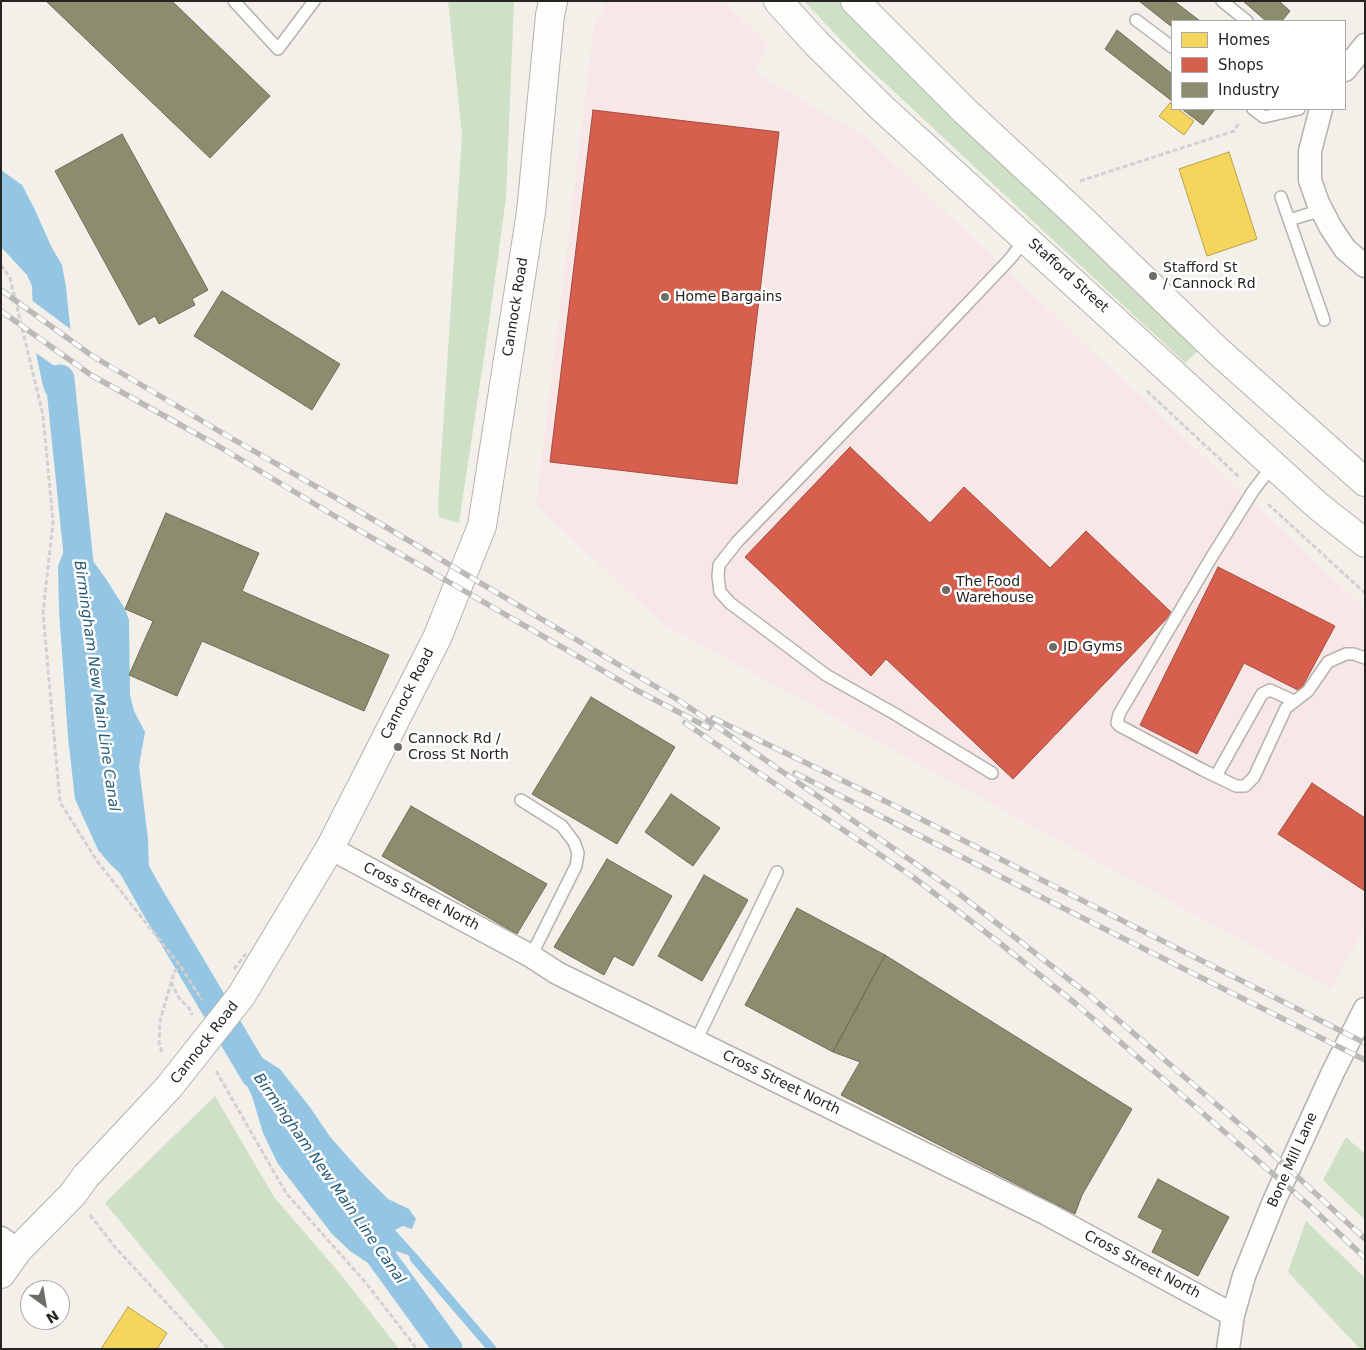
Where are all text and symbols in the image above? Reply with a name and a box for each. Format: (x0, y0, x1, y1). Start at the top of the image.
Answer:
legend (1171, 20, 1346, 110)
text: Homes (1218, 31, 1270, 49)
text: Shops (1218, 56, 1264, 74)
text: Industry (1218, 81, 1280, 99)
street label: Stafford Street (1024, 235, 1112, 317)
street label: Cannock Road (500, 256, 532, 358)
place label: Stafford St / Cannock Rd (1163, 260, 1256, 292)
marker: Stafford St / Cannock Rd (1147, 270, 1159, 282)
place label: Home Bargains (675, 289, 782, 305)
marker: Home Bargains (659, 291, 671, 303)
water label: Birmingham New Main Line Canal (69, 559, 123, 813)
place label: The Food Warehouse (956, 574, 1034, 606)
marker: The Food Warehouse (940, 584, 952, 596)
place label: JD Gyms (1063, 639, 1122, 655)
marker: JD Gyms (1047, 641, 1059, 653)
street label: Cannock Road (378, 646, 438, 742)
place label: Cannock Rd / Cross St North (408, 731, 509, 764)
marker: Cannock Rd / Cross St North (392, 741, 404, 753)
street label: Cross Street North (360, 859, 482, 935)
street label: Cannock Road (168, 998, 242, 1088)
street label: Cross Street North (719, 1047, 843, 1119)
water label: Birmingham New Main Line Canal (249, 1070, 409, 1288)
street label: Bone Mill Lane (1265, 1110, 1321, 1210)
street label: Cross Street North (1081, 1227, 1203, 1303)
north arrow (20, 1280, 70, 1330)
text: N (43, 1307, 62, 1327)

